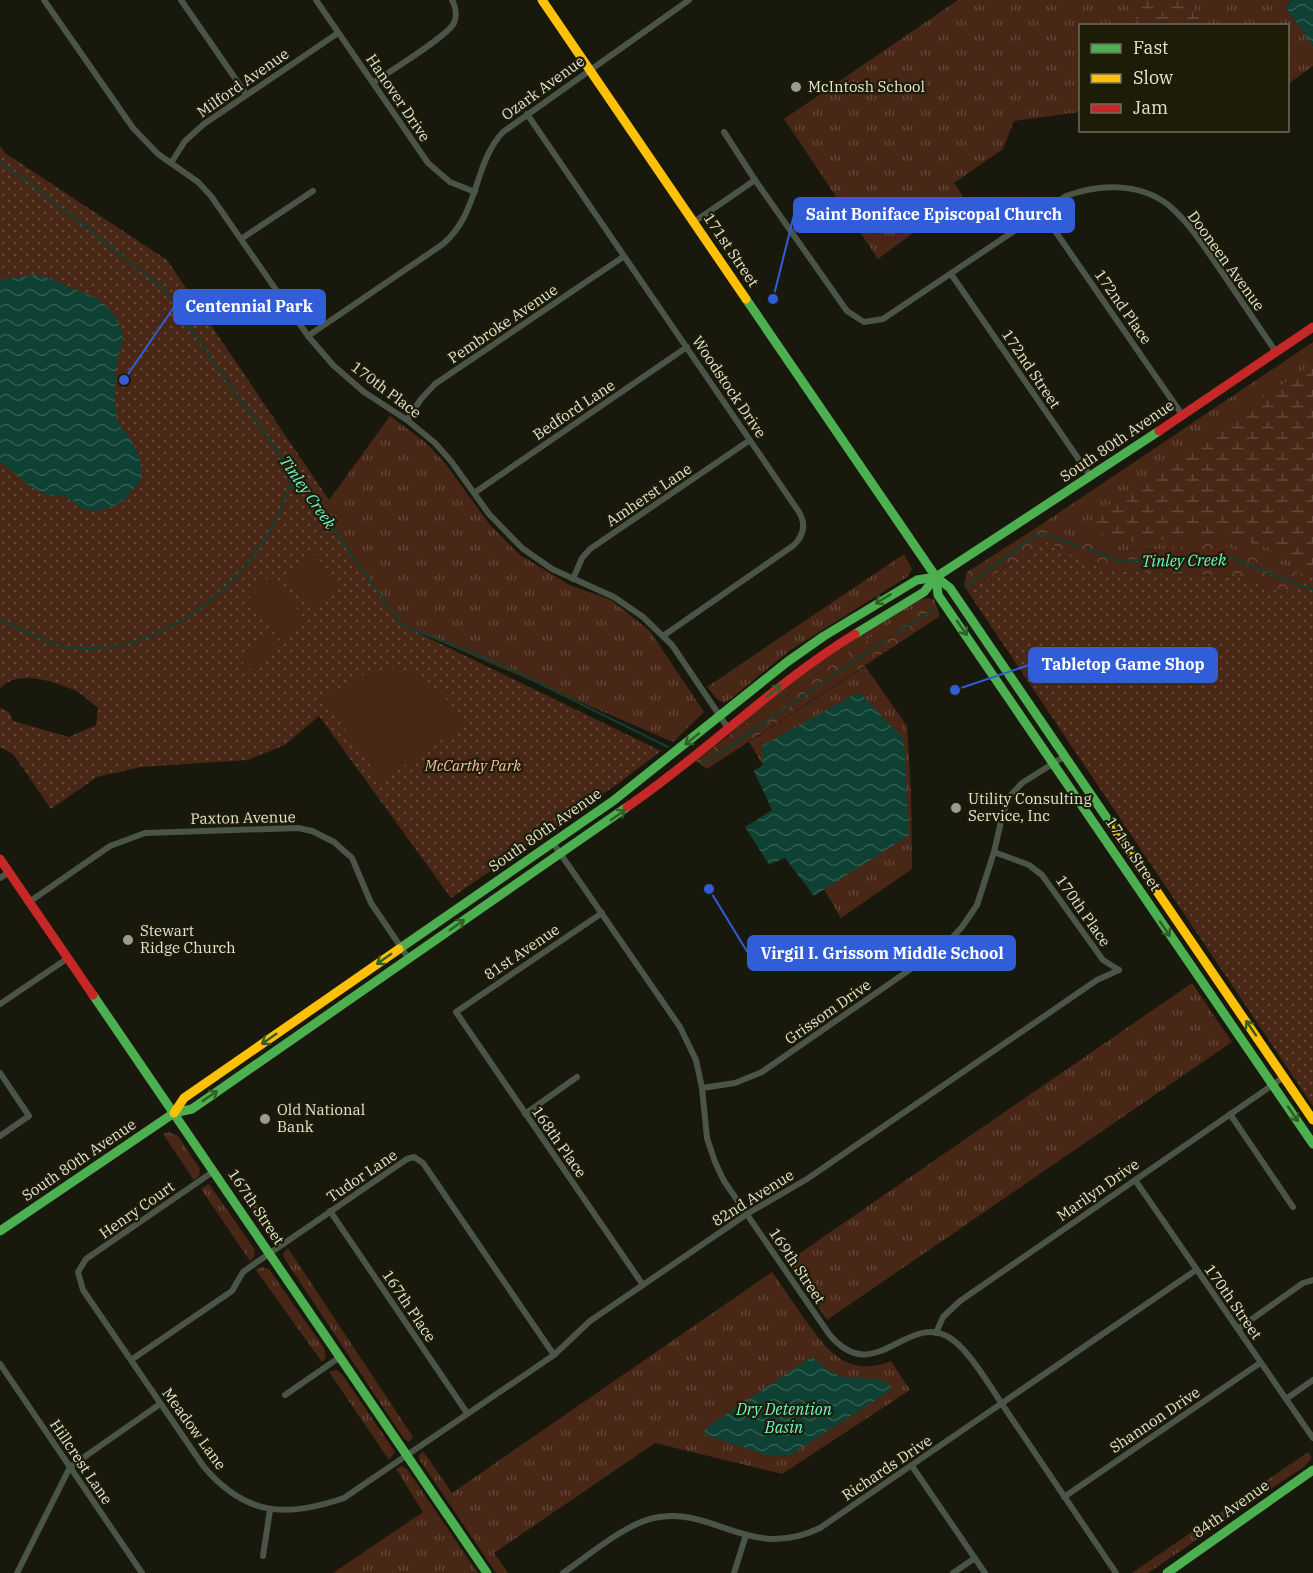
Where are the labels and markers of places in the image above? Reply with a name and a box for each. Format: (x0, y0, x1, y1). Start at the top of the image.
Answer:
place label: McIntosh School (808, 77, 925, 96)
marker: McIntosh School (789, 80, 803, 94)
callout: Saint Boniface Episcopal Church (794, 198, 1074, 232)
callout: Centennial Park (174, 290, 325, 324)
callout: Tabletop Game Shop (1029, 648, 1217, 682)
place label: Utility Consulting Service, Inc (968, 789, 1092, 825)
marker: Utility Consulting Service, Inc (949, 801, 963, 815)
place label: Stewart Ridge Church (140, 921, 236, 957)
marker: Stewart Ridge Church (121, 933, 135, 947)
callout: Virgil I. Grissom Middle School (748, 936, 1015, 970)
place label: Old National Bank (277, 1100, 365, 1136)
marker: Old National Bank (258, 1112, 272, 1126)

